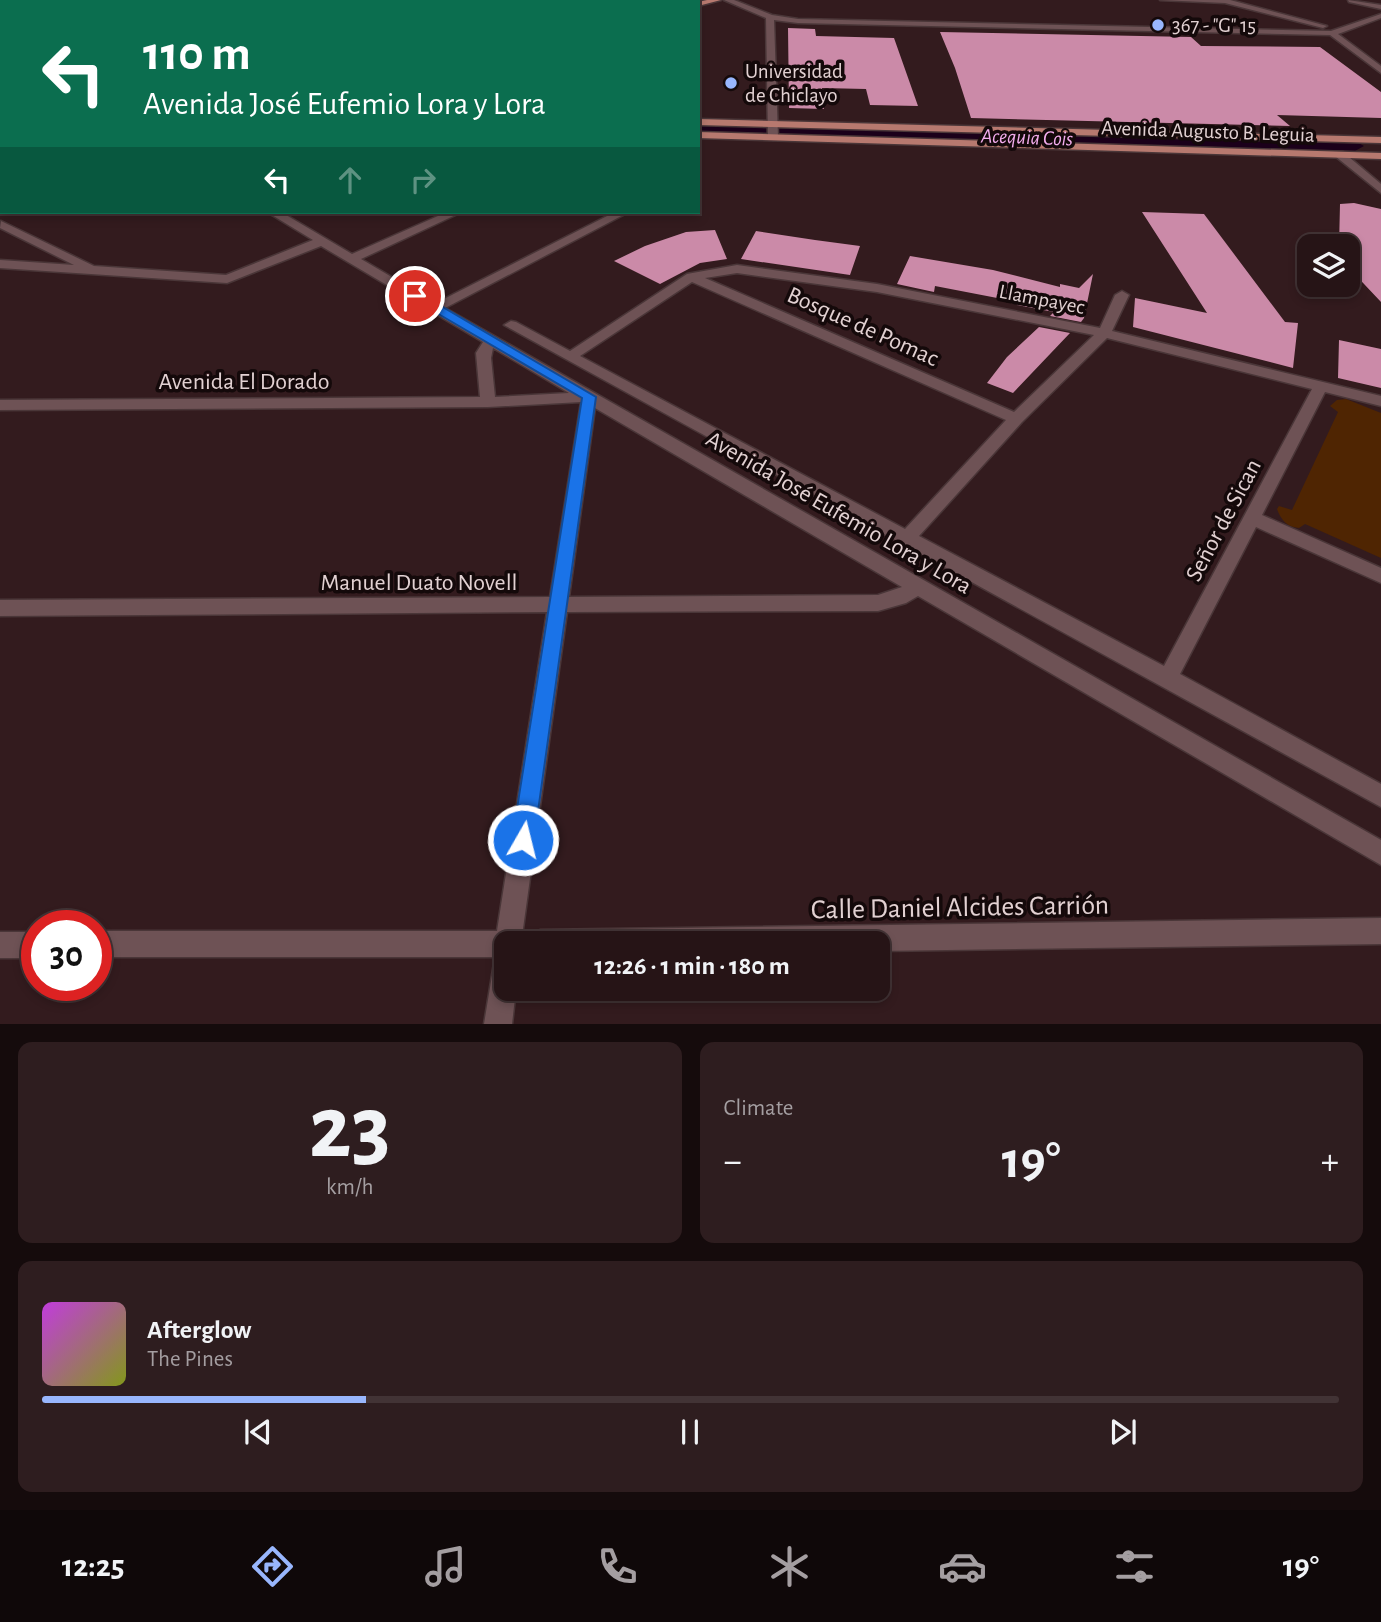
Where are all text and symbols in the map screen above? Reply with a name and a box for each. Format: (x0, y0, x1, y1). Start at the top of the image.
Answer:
place label: 367 - "G" 15 (1172, 15, 1256, 36)
marker: 367 - "G" 15 (1150, 17, 1166, 33)
icon: left (28, 28, 119, 119)
text: 110 m (143, 30, 251, 79)
place label: Universidad de Chiclayo (745, 61, 843, 106)
marker: Universidad de Chiclayo (723, 75, 739, 91)
text: Avenida José Eufemio Lora y Lora (143, 88, 546, 120)
street label: Avenida Augusto B. Leguia (1101, 117, 1315, 146)
water label: Acequia Cois (980, 125, 1074, 150)
icon: left (258, 161, 296, 199)
icon: ahead (331, 161, 369, 199)
icon: right (404, 161, 442, 199)
map controls (1297, 234, 1360, 297)
button: layers (1297, 234, 1360, 297)
pin (385, 266, 445, 326)
icon: arrive (396, 277, 434, 315)
street label: Llampayec (997, 281, 1087, 318)
street label: Bosque de Pomac (783, 283, 942, 371)
street label: Avenida El Dorado (158, 370, 330, 394)
street label: Avenida José Eufemio Lora y Lora (702, 427, 975, 599)
street label: Señor de Sican (1182, 456, 1266, 585)
street label: Manuel Duato Novell (320, 571, 518, 595)
position arrow (486, 803, 560, 877)
street label: Calle Daniel Alcides Carrión (811, 891, 1109, 925)
speed limit sign: 30 (21, 910, 112, 1001)
text: 12:26 · 1 min · 180 m (594, 953, 790, 979)
text: 23 (309, 1083, 391, 1174)
text: Climate (724, 1097, 793, 1120)
text: 19° (1002, 1135, 1061, 1187)
text: − (724, 1143, 742, 1181)
text: + (1321, 1143, 1339, 1181)
text: km/h (326, 1176, 373, 1199)
text: Afterglow (147, 1317, 251, 1343)
text: The Pines (147, 1348, 233, 1371)
icon: previous (239, 1413, 277, 1451)
icon: pause (671, 1413, 709, 1451)
icon: next (1104, 1413, 1142, 1451)
icon: directions (248, 1542, 297, 1591)
icon: music (421, 1542, 470, 1591)
icon: phone (593, 1542, 642, 1591)
icon: climate (765, 1542, 814, 1591)
icon: car (938, 1542, 987, 1591)
icon: filters (1110, 1542, 1159, 1591)
text: 12:25 (62, 1550, 125, 1582)
text: 19° (1283, 1550, 1319, 1582)

